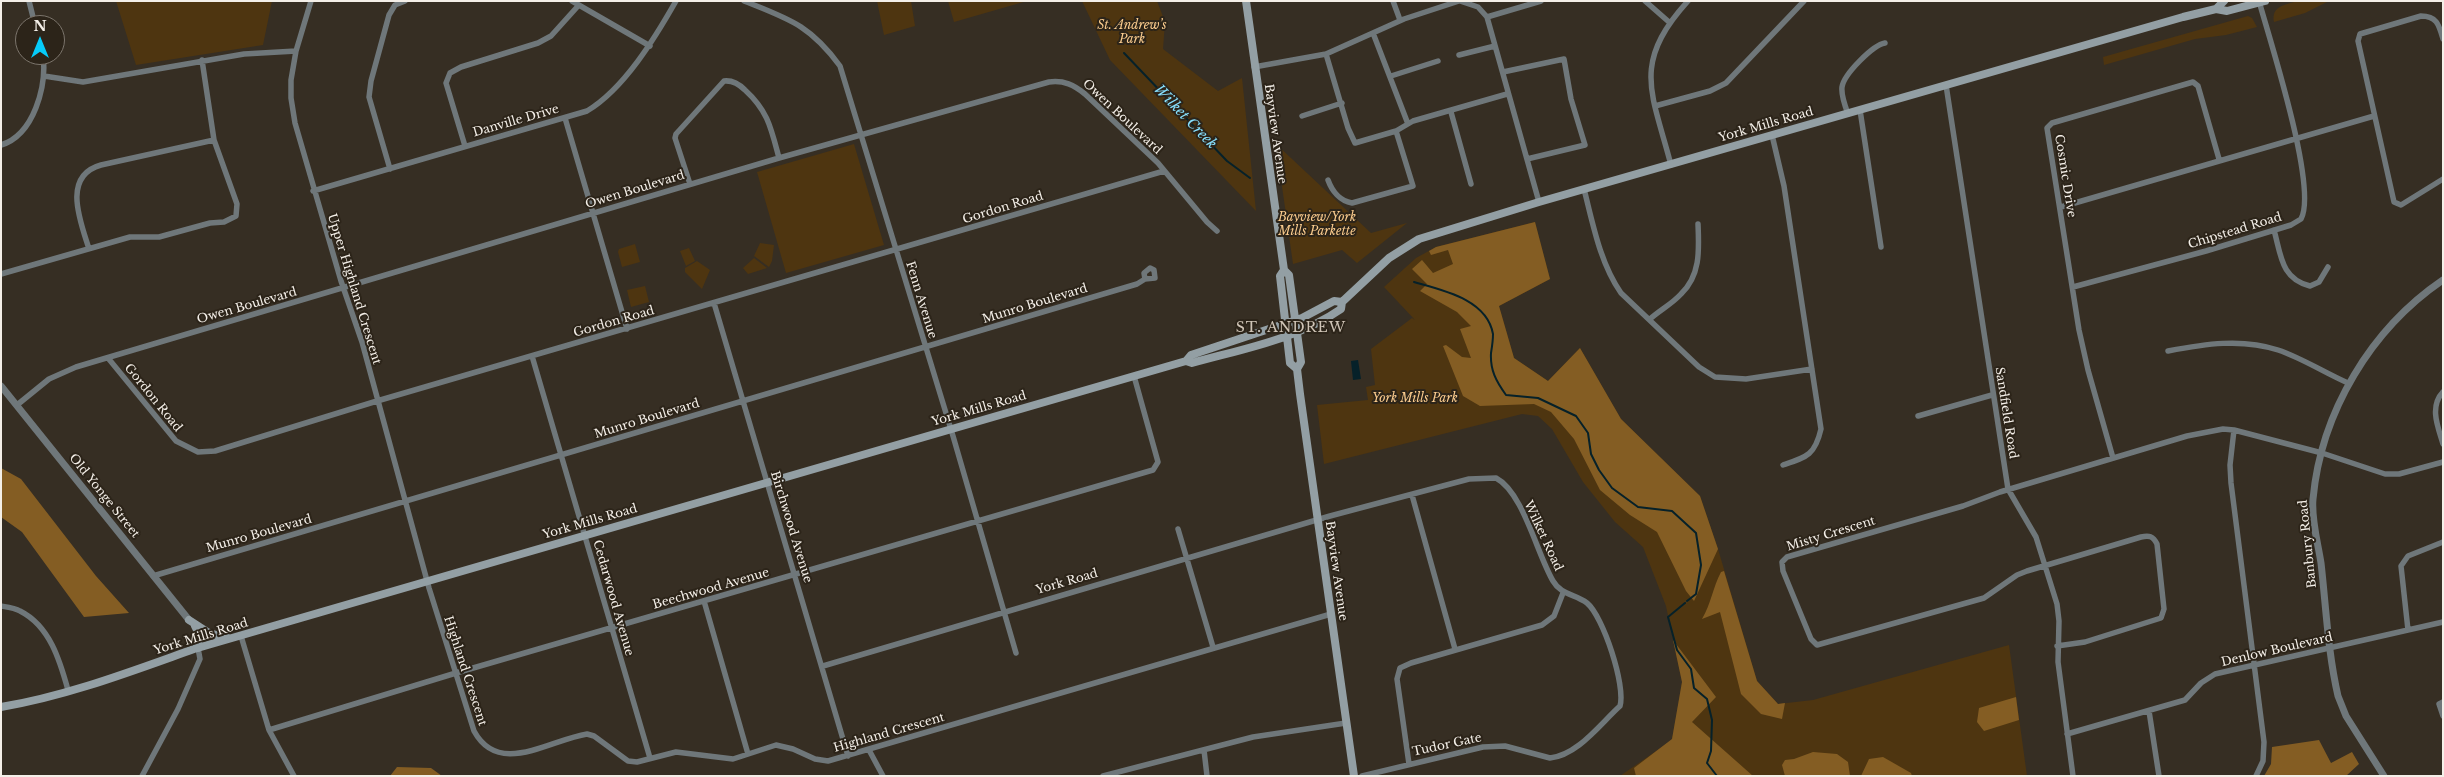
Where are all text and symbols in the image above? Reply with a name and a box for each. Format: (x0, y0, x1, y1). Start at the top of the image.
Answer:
north arrow (15, 15, 65, 65)
text: N (33, 17, 47, 35)
park label: St. Andrew’s Park (1097, 19, 1167, 47)
street label: Owen Boulevard (1079, 77, 1165, 157)
water label: Wilket Creek (1150, 81, 1220, 153)
street label: Bayview Avenue (1261, 83, 1289, 185)
street label: Danville Drive (471, 102, 561, 140)
street label: York Mills Road (1717, 105, 1815, 145)
street label: Cosmic Drive (2051, 133, 2079, 219)
street label: Owen Boulevard (584, 168, 686, 212)
street label: Gordon Road (961, 189, 1045, 227)
street label: Chipstead Road (2186, 210, 2284, 252)
park label: Bayview/York Mills Parkette (1278, 211, 1356, 239)
street label: Upper Highland Crescent (324, 212, 384, 366)
street label: Fenn Avenue (902, 260, 940, 340)
street label: Munro Boulevard (981, 281, 1089, 327)
street label: Owen Boulevard (195, 285, 299, 327)
street label: Gordon Road (572, 304, 656, 340)
district label: ST. ANDREW (1235, 320, 1347, 336)
street label: Gordon Road (121, 361, 185, 435)
street label: Sandfield Road (1992, 366, 2020, 460)
street label: York Mills Road (930, 389, 1028, 429)
park label: York Mills Park (1372, 392, 1458, 406)
street label: Munro Boulevard (593, 396, 701, 442)
street label: Old Yonge Street (66, 451, 142, 541)
street label: Birchwood Avenue (767, 469, 815, 585)
street label: Wilket Road (1520, 499, 1566, 573)
street label: Banbury Road (2296, 499, 2320, 589)
street label: York Mills Road (541, 502, 639, 542)
street label: Munro Boulevard (204, 512, 314, 556)
street label: Misty Crescent (1785, 514, 1877, 554)
street label: Bayview Avenue (1322, 520, 1350, 622)
street label: Cedarwood Avenue (590, 538, 636, 658)
street label: Beechwood Avenue (651, 565, 771, 613)
street label: York Road (1034, 566, 1100, 598)
street label: Highland Crescent (440, 614, 490, 728)
street label: York Mills Road (152, 616, 250, 658)
street label: Denlow Boulevard (2220, 630, 2334, 670)
street label: Highland Crescent (832, 710, 946, 756)
street label: Tudor Gate (1411, 731, 1483, 759)

